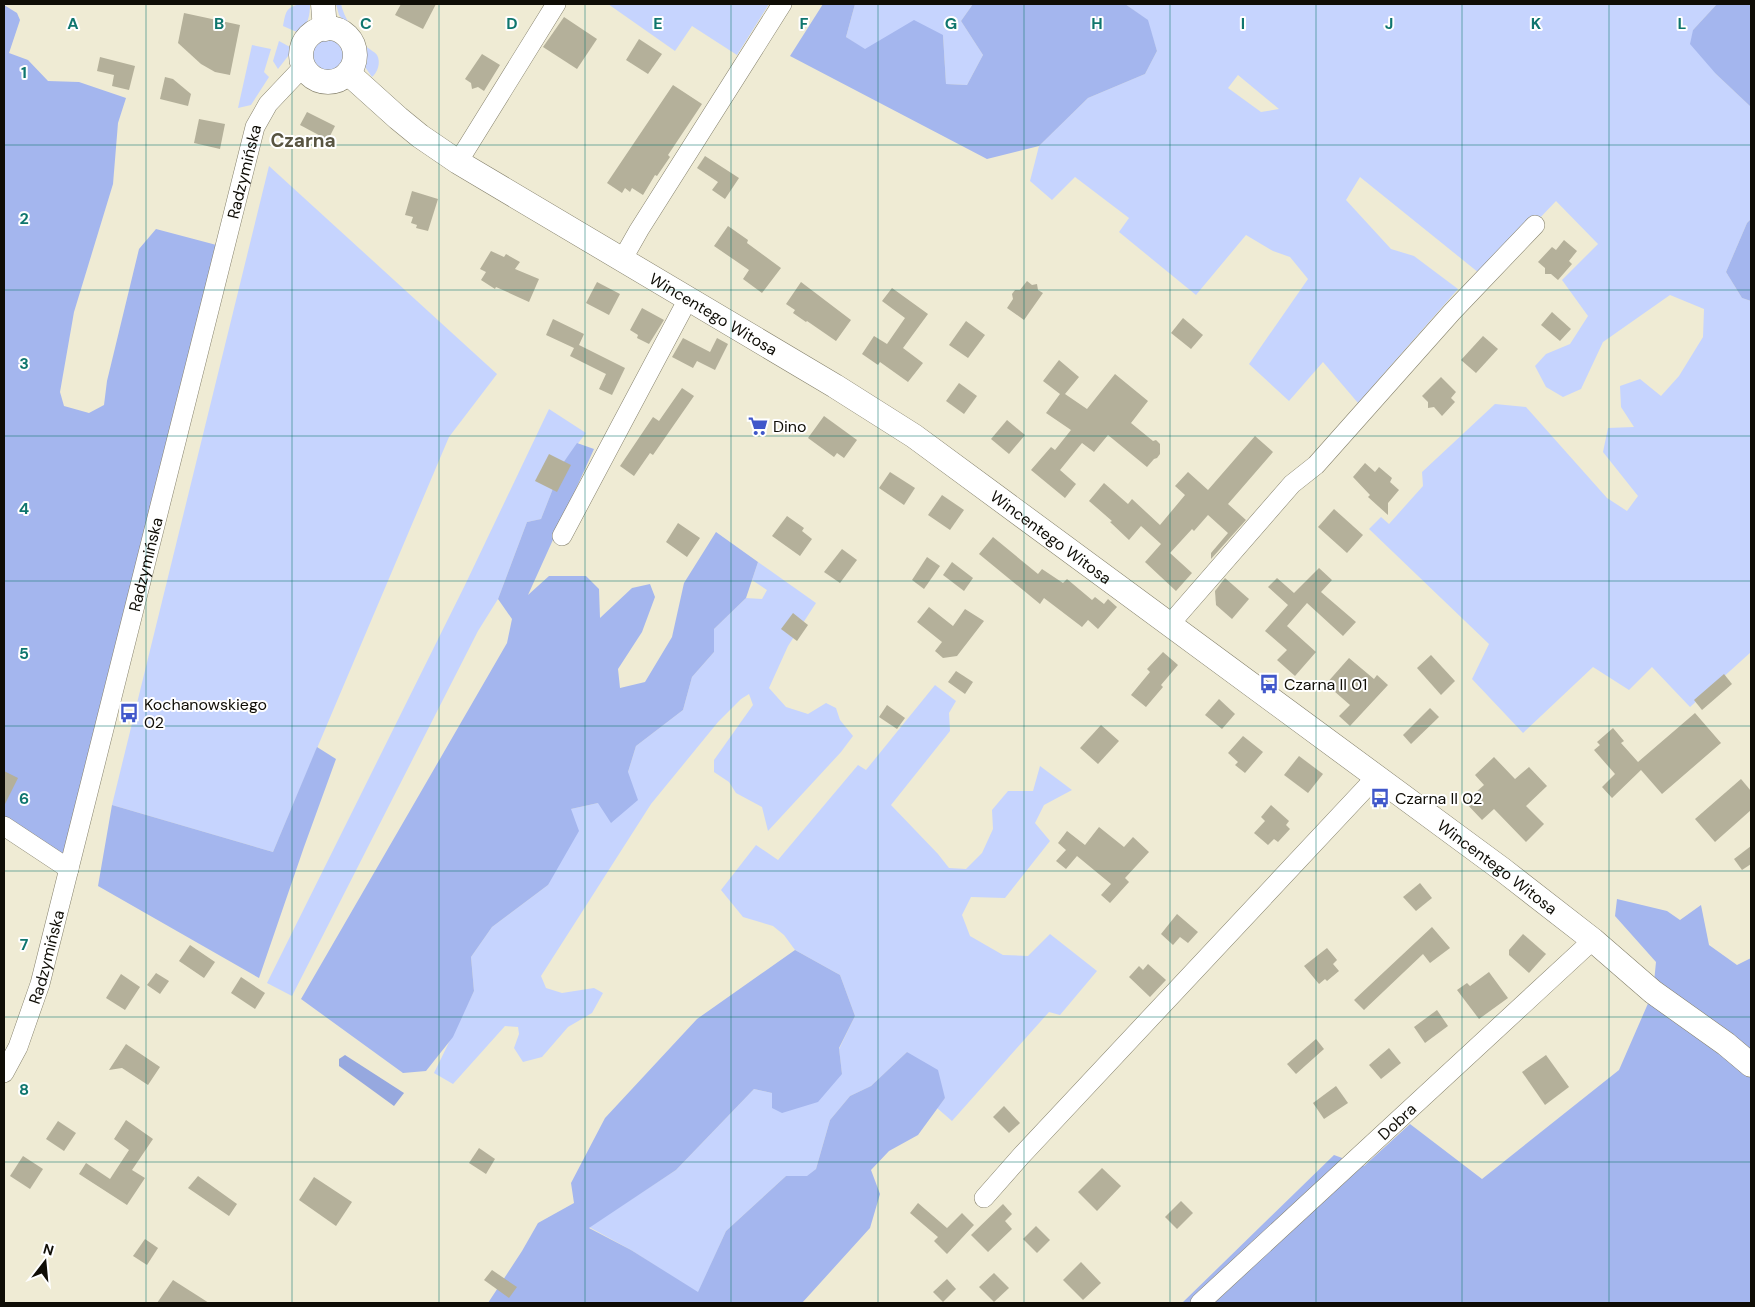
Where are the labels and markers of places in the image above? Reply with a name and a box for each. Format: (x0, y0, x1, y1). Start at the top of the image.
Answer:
supermarket icon: Dino (747, 415, 769, 437)
place label: Dino (773, 416, 807, 437)
bus stop icon: Czarna II 01 (1258, 673, 1280, 695)
place label: Czarna II 01 (1284, 674, 1367, 695)
place label: Kochanowskiego 02 (144, 694, 267, 733)
bus stop icon: Kochanowskiego 02 (118, 702, 140, 724)
bus stop icon: Czarna II 02 (1369, 787, 1391, 809)
place label: Czarna II 02 (1395, 788, 1482, 809)

